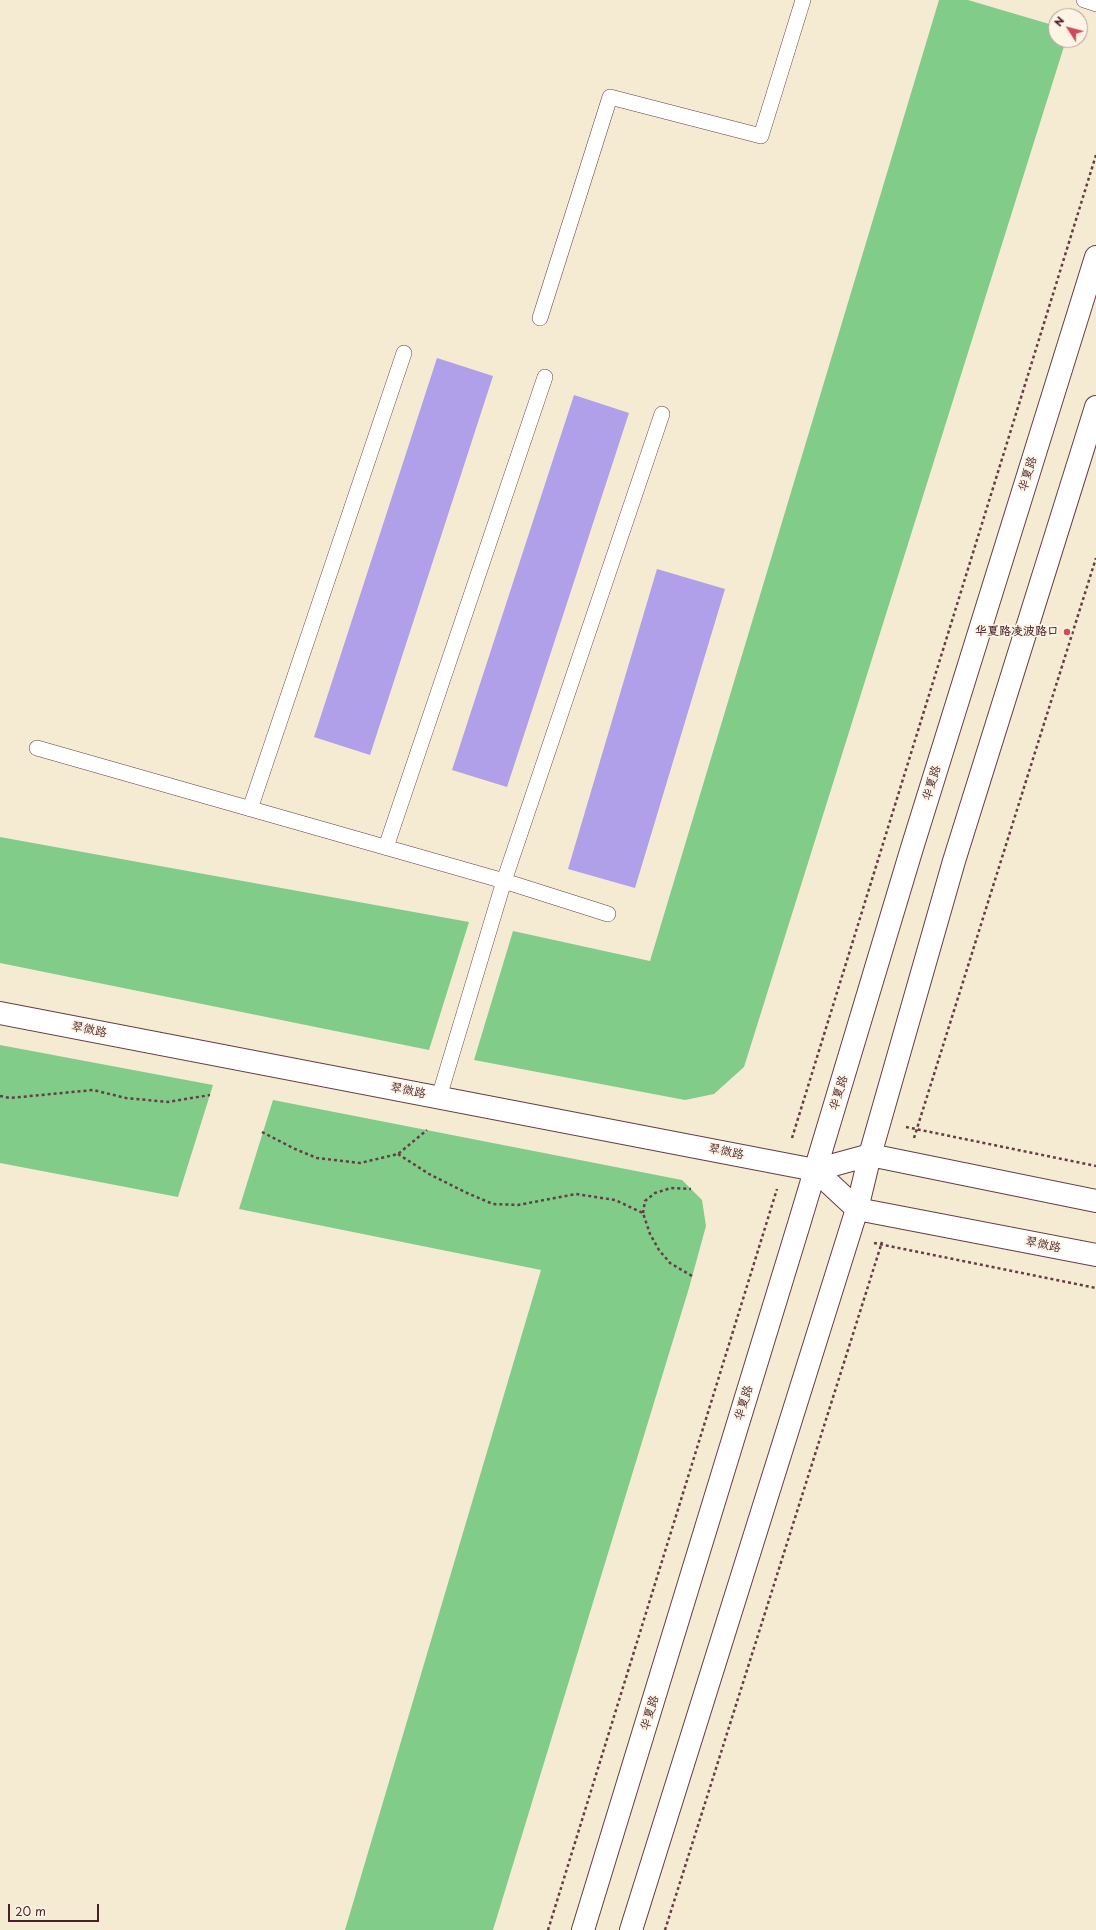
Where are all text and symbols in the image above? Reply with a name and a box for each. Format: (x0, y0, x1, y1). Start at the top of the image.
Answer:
north arrow (1048, 8, 1088, 48)
text: N (1049, 13, 1068, 30)
street label: 华夏路 (1016, 455, 1040, 493)
place label: 华夏路凌波路口 (975, 625, 1059, 639)
marker: 华夏路凌波路口 (1062, 627, 1072, 637)
street label: 华夏路 (920, 764, 944, 802)
street label: 翠微路 (70, 1019, 108, 1041)
street label: 华夏路 (827, 1074, 851, 1112)
street label: 翠微路 (389, 1080, 427, 1102)
street label: 翠微路 (707, 1141, 745, 1163)
street label: 翠微路 (1024, 1234, 1062, 1256)
street label: 华夏路 (732, 1384, 756, 1422)
street label: 华夏路 (638, 1694, 662, 1732)
scale bar (10, 1896, 101, 1922)
text: 20 m (15, 1902, 46, 1920)

